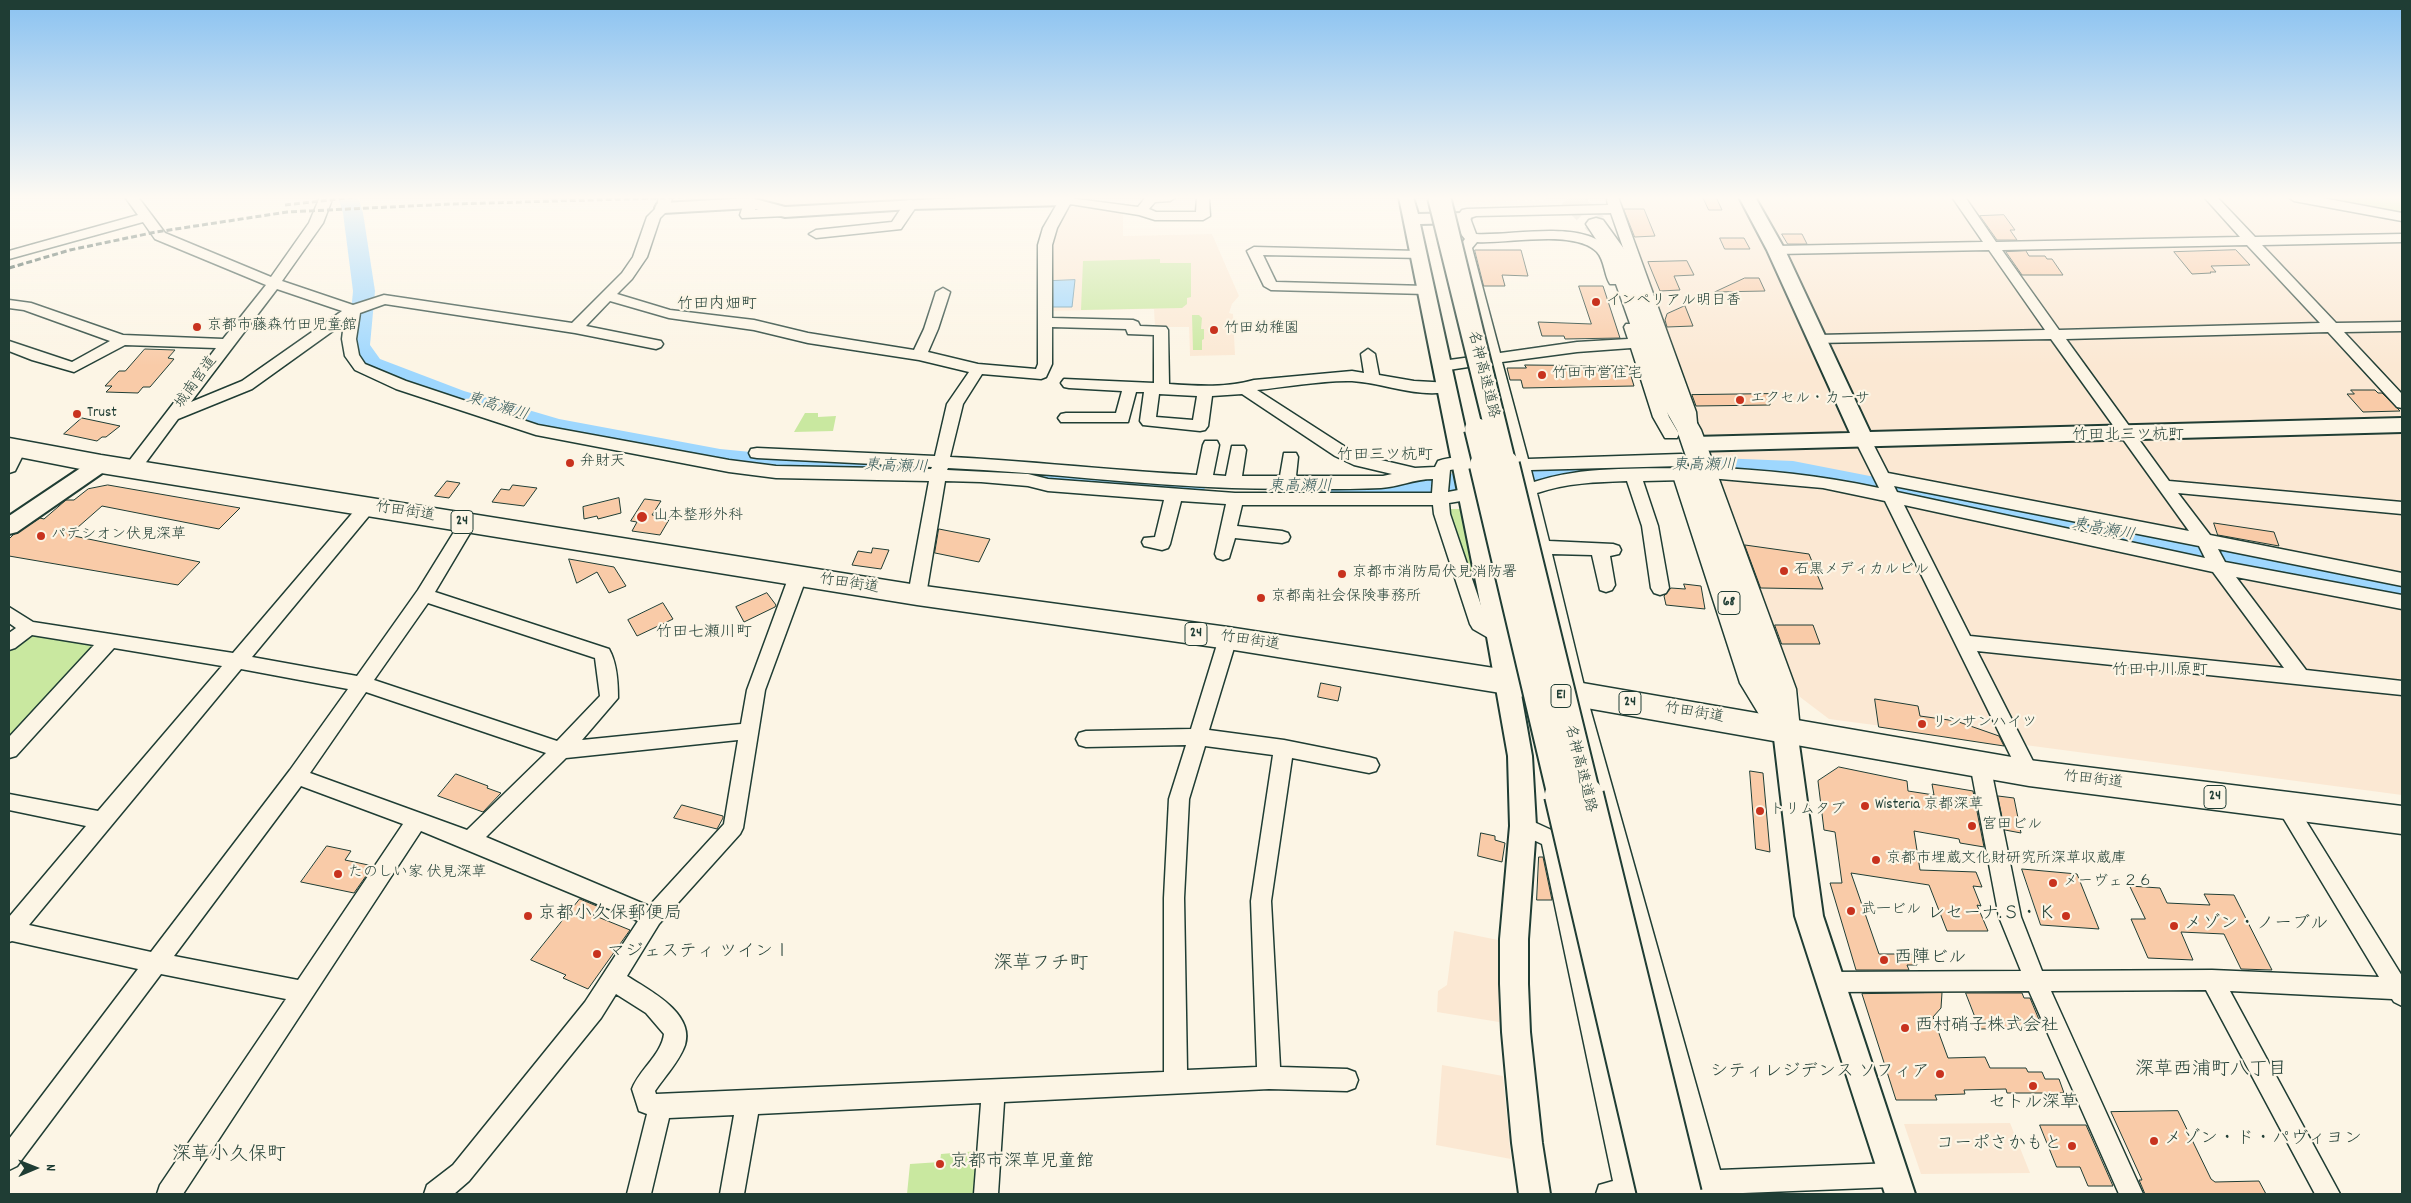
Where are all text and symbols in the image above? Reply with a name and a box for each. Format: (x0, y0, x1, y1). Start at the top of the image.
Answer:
place label: インペリアル明日香 (1606, 293, 1741, 311)
district label: 竹田内畑町 (677, 296, 757, 316)
marker: インペリアル明日香 (1590, 296, 1602, 308)
place label: 京都市藤森竹田児童館 (207, 318, 357, 336)
marker: 京都市藤森竹田児童館 (191, 321, 203, 333)
place label: 竹田幼稚園 (1224, 321, 1299, 339)
marker: 竹田幼稚園 (1208, 324, 1220, 336)
street label: 名神高速道路 (1462, 329, 1502, 421)
street label: 城南宮道 (172, 353, 222, 413)
place label: 竹田市営住宅 (1552, 366, 1642, 384)
marker: 竹田市営住宅 (1536, 369, 1548, 381)
water label: 東高瀬川 (464, 389, 530, 427)
place label: エクセル・カーサ (1750, 391, 1870, 409)
marker: エクセル・カーサ (1734, 394, 1746, 406)
place label: Trust (87, 405, 117, 423)
marker: Trust (71, 408, 83, 420)
district label: 竹田北三ツ杭町 (2072, 427, 2184, 447)
district label: 竹田三ツ杭町 (1337, 447, 1433, 467)
place label: 弁財天 (580, 454, 625, 472)
marker: 弁財天 (564, 457, 576, 469)
water label: 東高瀬川 (864, 457, 928, 479)
water label: 東高瀬川 (1672, 457, 1736, 477)
water label: 東高瀬川 (1268, 478, 1332, 498)
street label: 竹田街道 (374, 499, 436, 527)
place label: 山本整形外科 (653, 508, 743, 526)
marker: 山本整形外科 (635, 510, 649, 524)
road number: 24 (451, 511, 473, 534)
water label: 東高瀬川 (2070, 515, 2136, 547)
place label: パテシオン伏見深草 (51, 527, 186, 545)
marker: パテシオン伏見深草 (35, 530, 47, 542)
place label: 石黒メディカルビル (1794, 562, 1929, 580)
place label: 京都市消防局伏見消防署 (1352, 565, 1517, 583)
marker: 石黒メディカルビル (1778, 565, 1790, 577)
marker: 京都市消防局伏見消防署 (1336, 568, 1348, 580)
street label: 竹田街道 (818, 571, 880, 599)
place label: 京都南社会保険事務所 (1271, 589, 1421, 607)
marker: 京都南社会保険事務所 (1255, 592, 1267, 604)
road number: 68 (1718, 592, 1740, 614)
road number: 24 (1185, 622, 1207, 646)
district label: 竹田七瀬川町 (656, 624, 752, 644)
street label: 竹田街道 (1219, 628, 1281, 656)
district label: 竹田中川原町 (2112, 662, 2208, 682)
road number: E1 (1551, 684, 1571, 708)
road number: 24 (1619, 691, 1641, 714)
street label: 竹田街道 (1663, 700, 1725, 728)
place label: リンサンハイツ (1932, 715, 2037, 733)
marker: リンサンハイツ (1916, 718, 1928, 730)
street label: 名神高速道路 (1559, 723, 1599, 815)
street label: 竹田街道 (2062, 768, 2124, 794)
road number: 24 (2204, 786, 2226, 809)
place label: Wisteria 京都深草 (1875, 797, 1984, 815)
marker: Wisteria 京都深草 (1859, 800, 1871, 812)
place label: トリムタブ (1770, 802, 1845, 820)
marker: トリムタブ (1754, 805, 1766, 817)
place label: 宮田ビル (1982, 817, 2042, 835)
marker: 宮田ビル (1966, 820, 1978, 832)
place label: 京都市埋蔵文化財研究所深草収蔵庫 (1886, 851, 2126, 869)
marker: 京都市埋蔵文化財研究所深草収蔵庫 (1870, 854, 1882, 866)
place label: たのしい家 伏見深草 (348, 865, 486, 883)
marker: たのしい家 伏見深草 (332, 868, 344, 880)
place label: メーヴェ２６ (2063, 874, 2153, 892)
marker: メーヴェ２６ (2047, 877, 2059, 889)
place label: 武一ビル (1861, 902, 1921, 920)
place label: 京都小久保郵便局 (538, 905, 682, 927)
marker: 武一ビル (1845, 905, 1857, 917)
place label: レセーナ.Ｓ・Ｋ (1927, 905, 2056, 927)
marker: 京都小久保郵便局 (522, 910, 534, 922)
marker: レセーナ.Ｓ・Ｋ (2060, 910, 2072, 922)
place label: メゾン・ノーブル (2184, 915, 2328, 937)
marker: メゾン・ノーブル (2168, 920, 2180, 932)
place label: マジェスティ ツインⅠ (607, 943, 791, 965)
marker: マジェスティ ツインⅠ (591, 948, 603, 960)
place label: 西陣ビル (1894, 949, 1966, 971)
district label: 深草フチ町 (994, 954, 1088, 976)
marker: 西陣ビル (1878, 954, 1890, 966)
place label: 西村硝子株式会社 (1915, 1017, 2059, 1039)
marker: 西村硝子株式会社 (1899, 1022, 1911, 1034)
district label: 深草西浦町八丁目 (2135, 1060, 2287, 1082)
place label: シティレジデンス ソフィア (1710, 1063, 1930, 1085)
marker: シティレジデンス ソフィア (1934, 1068, 1946, 1080)
marker: セトル深草 (2027, 1080, 2039, 1092)
place label: セトル深草 (1988, 1094, 2078, 1116)
place label: メゾン・ド・パヴィヨン (2164, 1130, 2362, 1152)
place label: コーポさかもと (1936, 1135, 2062, 1157)
marker: メゾン・ド・パヴィヨン (2148, 1135, 2160, 1147)
marker: コーポさかもと (2066, 1140, 2078, 1152)
north arrow (10, 1143, 60, 1193)
district label: 深草小久保町 (172, 1145, 286, 1167)
place label: 京都市深草児童館 (950, 1153, 1094, 1175)
marker: 京都市深草児童館 (934, 1158, 946, 1170)
text: N (40, 1164, 60, 1171)

